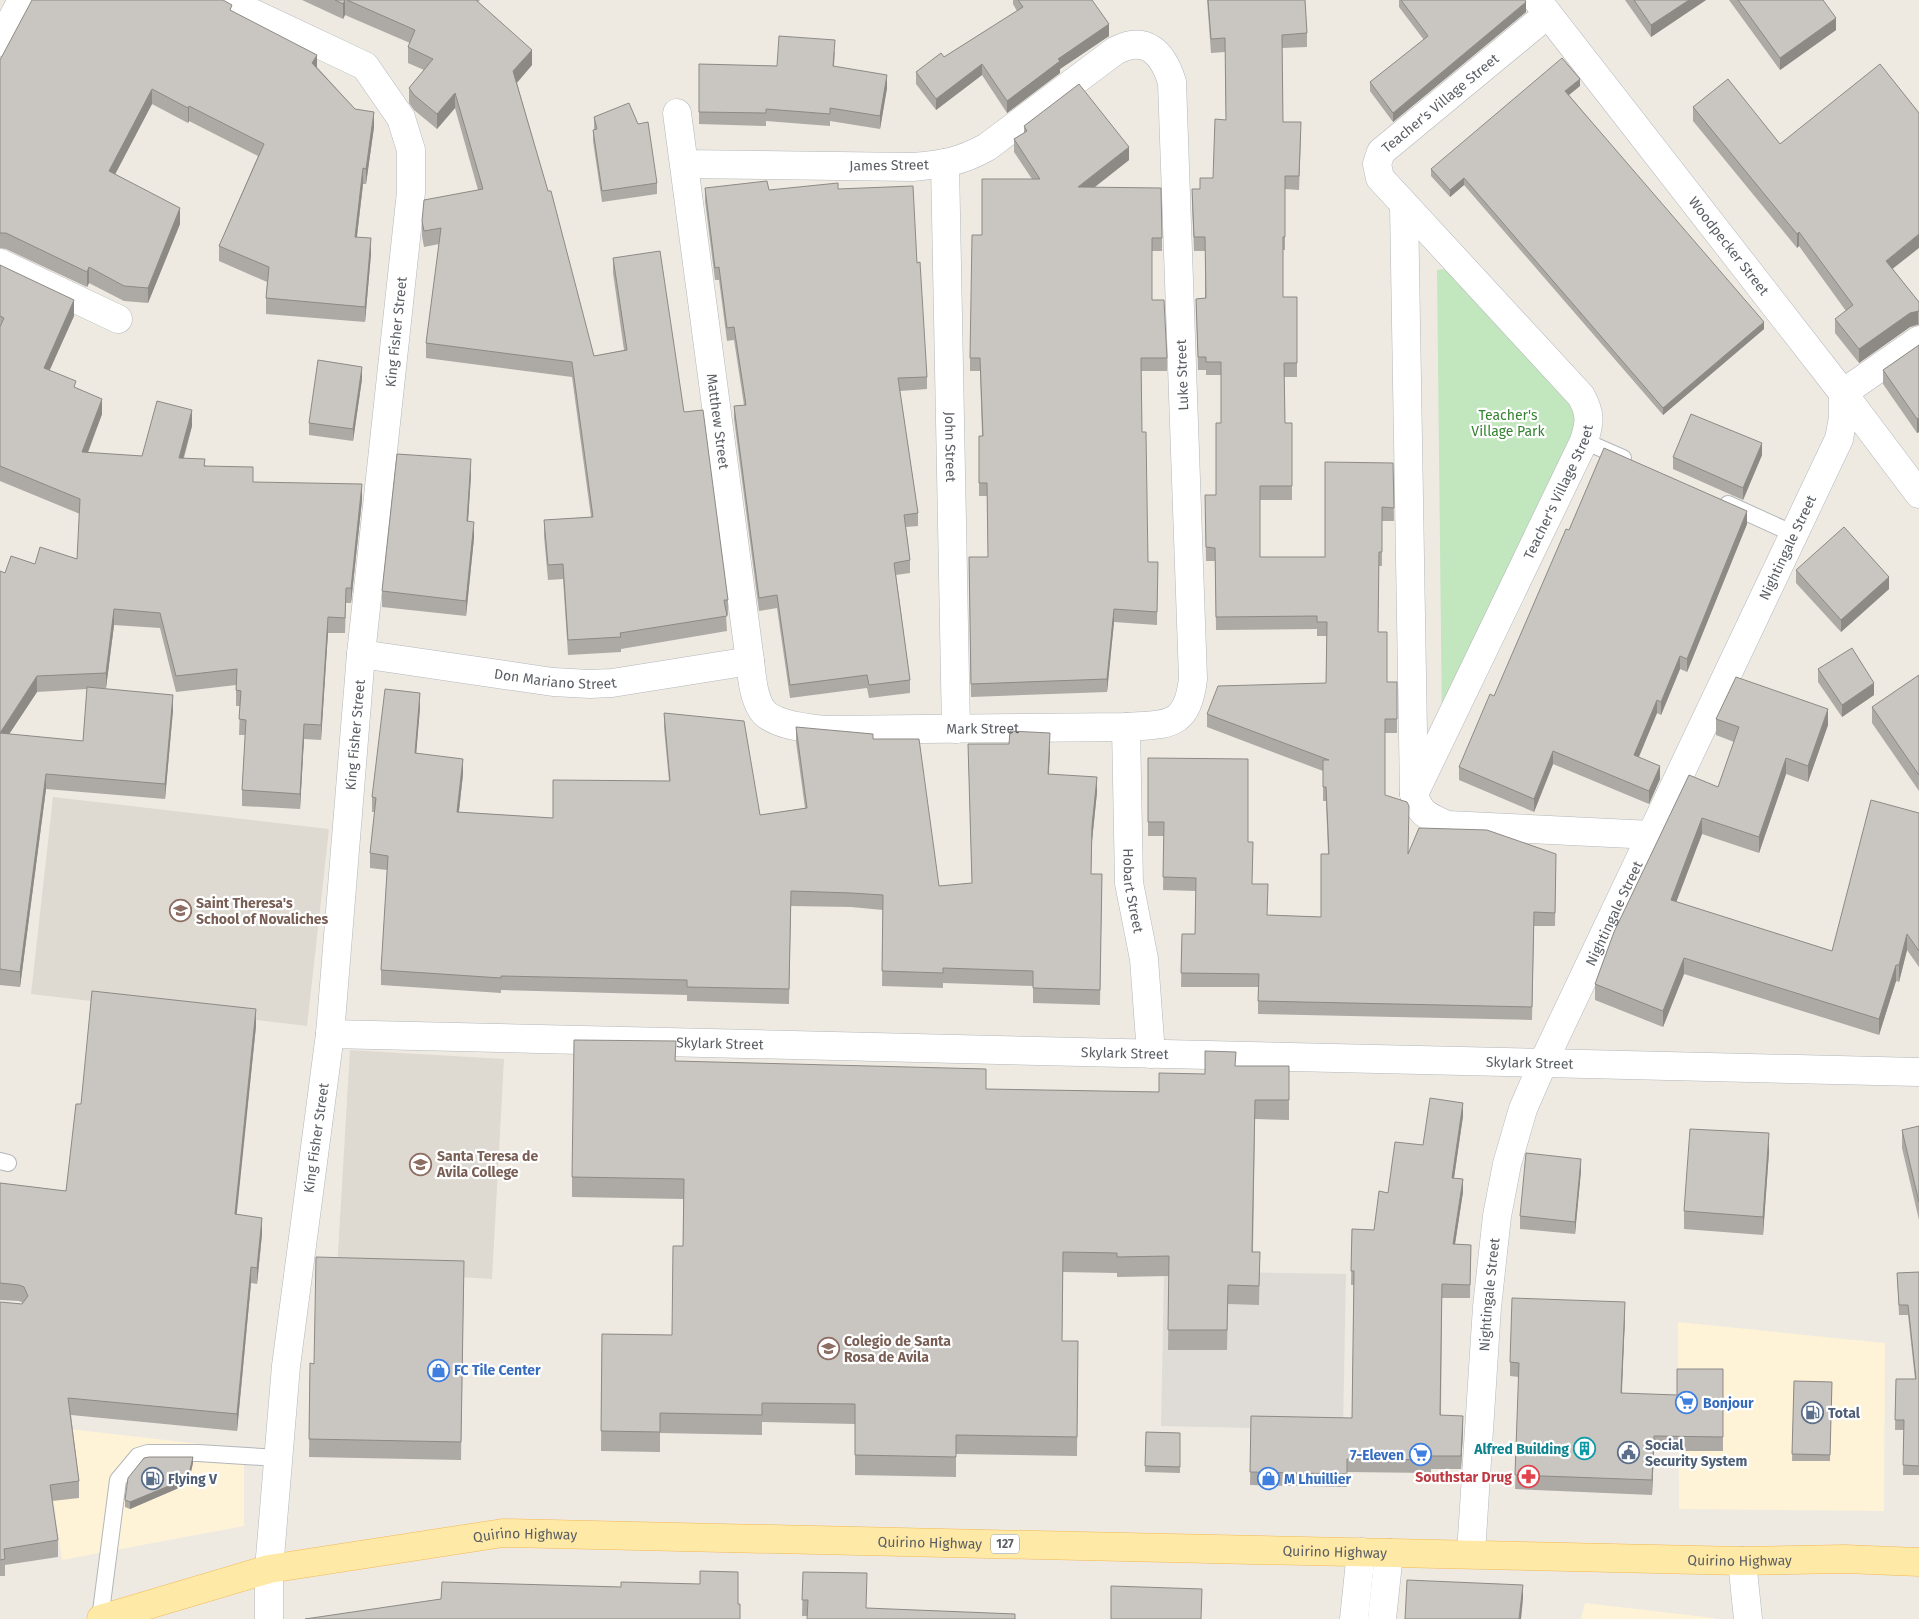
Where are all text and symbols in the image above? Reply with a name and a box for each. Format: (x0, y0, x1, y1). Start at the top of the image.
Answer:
street label: Teacher's Village Street (1379, 50, 1503, 157)
street label: James Street (849, 156, 930, 175)
street label: Woodpecker Street (1685, 194, 1773, 300)
street label: King Fisher Street (382, 275, 411, 388)
street label: Luke Street (1173, 338, 1192, 411)
street label: Matthew Street (703, 372, 732, 471)
park label: Teacher's Village Park (1471, 407, 1545, 440)
street label: John Street (941, 411, 959, 483)
street label: Teacher's Village Street (1520, 422, 1597, 562)
street label: Nightingale Street (1756, 492, 1821, 603)
street label: Don Mariano Street (493, 666, 619, 693)
street label: King Fisher Street (342, 678, 369, 791)
street label: Mark Street (946, 720, 1020, 738)
street label: Hobart Street (1119, 848, 1147, 936)
street label: Nightingale Street (1582, 858, 1647, 969)
place label: Saint Theresa's School of Novaliches (196, 895, 328, 928)
school or university icon: Saint Theresa's School of Novaliches (168, 899, 192, 923)
street label: Skylark Street (676, 1034, 765, 1053)
street label: Skylark Street (1081, 1044, 1170, 1063)
street label: Skylark Street (1486, 1054, 1575, 1073)
street label: King Fisher Street (300, 1081, 333, 1194)
place label: Santa Teresa de Avila College (436, 1148, 538, 1181)
school or university icon: Santa Teresa de Avila College (409, 1152, 433, 1176)
street label: Nightingale Street (1476, 1236, 1504, 1352)
place label: Colegio de Santa Rosa de Avila (844, 1333, 951, 1366)
school or university icon: Colegio de Santa Rosa de Avila (816, 1337, 840, 1361)
shop icon: FC Tile Center (426, 1358, 450, 1382)
place label: FC Tile Center (454, 1362, 541, 1379)
supermarket icon: Bonjour (1675, 1391, 1699, 1415)
place label: Bonjour (1703, 1395, 1754, 1412)
fuel station icon: Total (1800, 1401, 1824, 1425)
place label: Total (1828, 1405, 1861, 1422)
building icon: Alfred Building (1573, 1437, 1597, 1461)
place label: Social Security System (1645, 1437, 1747, 1470)
place label: Alfred Building (1473, 1441, 1569, 1458)
public building icon: Social Security System (1617, 1441, 1641, 1465)
supermarket icon: 7-Eleven (1408, 1443, 1432, 1467)
place label: 7-Eleven (1350, 1447, 1404, 1464)
pharmacy icon: Southstar Drug (1516, 1465, 1540, 1489)
fuel station icon: Flying V (140, 1467, 164, 1491)
shop icon: M Lhuillier (1256, 1467, 1280, 1491)
place label: Southstar Drug (1415, 1469, 1512, 1486)
place label: Flying V (168, 1471, 218, 1488)
place label: M Lhuillier (1284, 1471, 1351, 1488)
street label: Quirino Highway (472, 1525, 577, 1546)
street label: Quirino Highway (877, 1533, 982, 1553)
road number: 127 (991, 1535, 1019, 1554)
street label: Quirino Highway (1282, 1543, 1387, 1562)
street label: Quirino Highway (1687, 1552, 1792, 1570)

